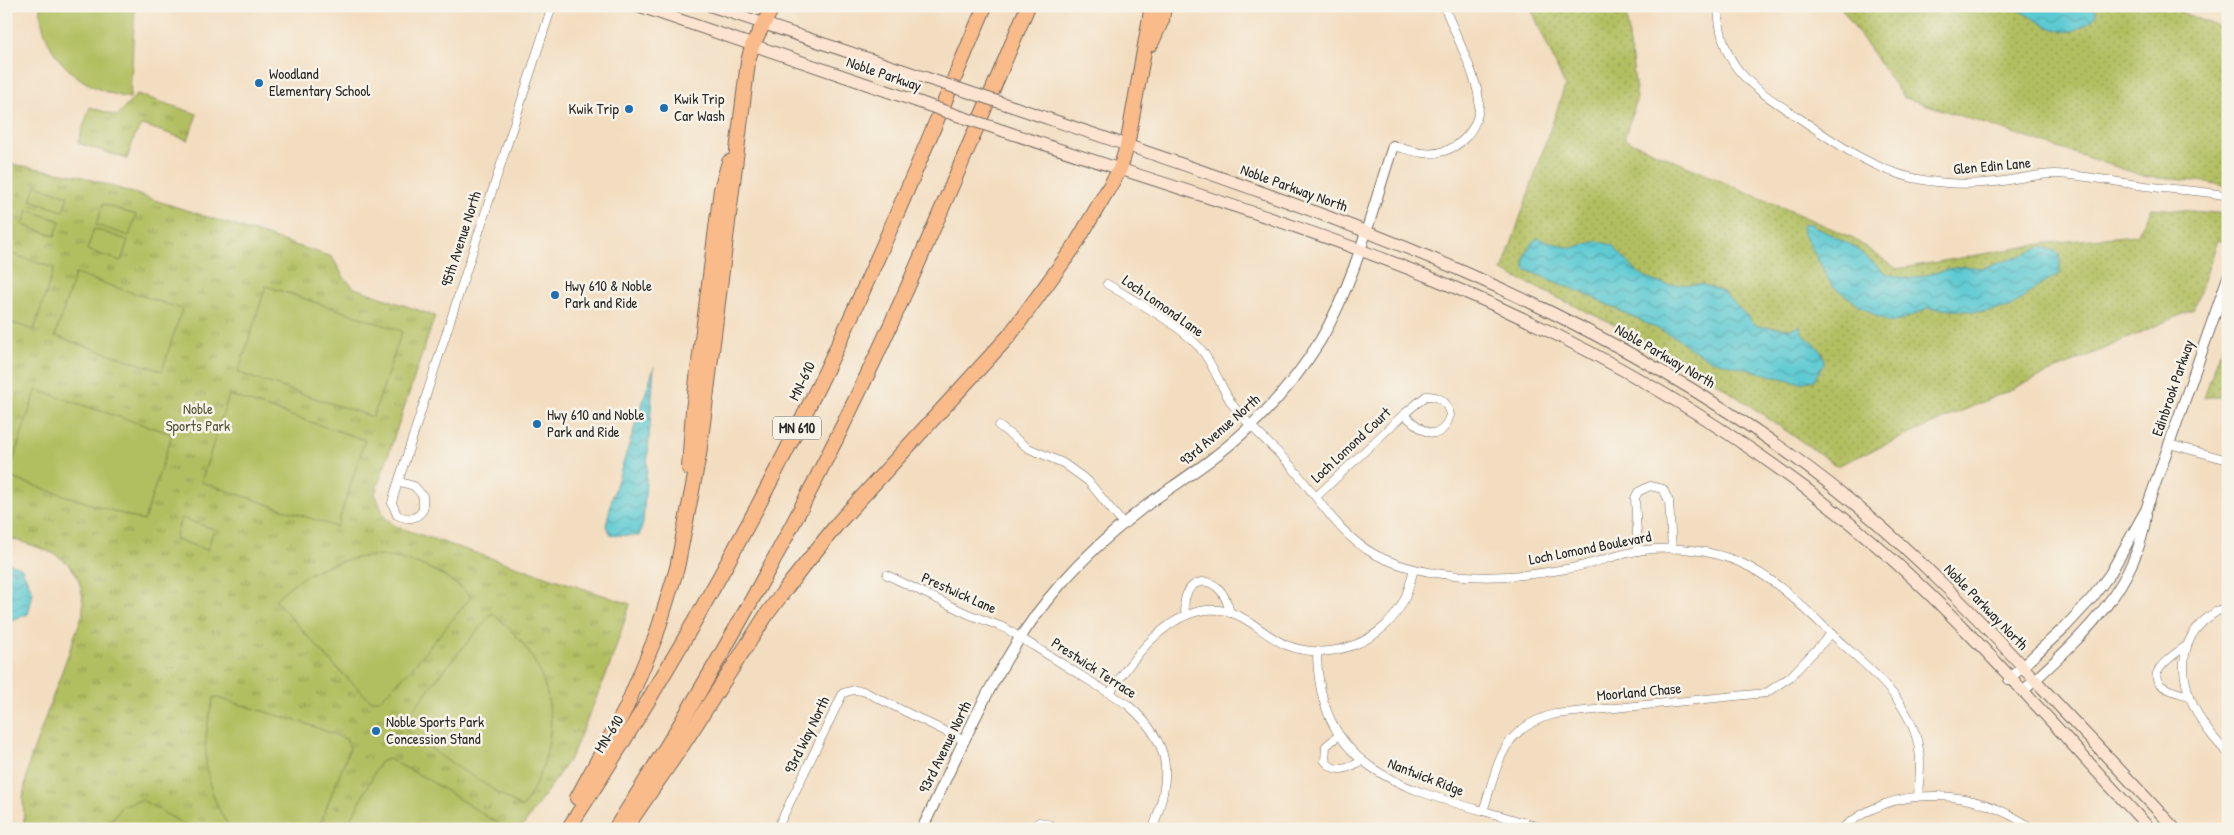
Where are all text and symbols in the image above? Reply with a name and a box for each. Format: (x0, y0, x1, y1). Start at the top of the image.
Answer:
street label: Noble Parkway (844, 51, 924, 96)
place label: Woodland Elementary School (269, 63, 370, 101)
marker: Woodland Elementary School (253, 77, 265, 89)
place label: Kwik Trip Car Wash (674, 88, 725, 126)
place label: Kwik Trip (569, 98, 620, 119)
marker: Kwik Trip Car Wash (658, 102, 670, 114)
marker: Kwik Trip (623, 103, 635, 115)
street label: Glen Edin Lane (1952, 152, 2032, 179)
street label: Noble Parkway North (1238, 158, 1351, 217)
street label: 95th Avenue North (435, 188, 486, 289)
street label: Loch Lomond Lane (1118, 270, 1208, 342)
place label: Hwy 610 & Noble Park and Ride (565, 275, 652, 313)
marker: Hwy 610 & Noble Park and Ride (549, 289, 561, 301)
street label: Noble Parkway North (1611, 318, 1719, 393)
street label: Edinbrook Parkway (2146, 337, 2199, 439)
street label: MN-610 (783, 357, 820, 404)
street label: 93rd Avenue North (1175, 389, 1264, 470)
park label: Noble Sports Park (166, 398, 230, 436)
street label: Loch Lomond Court (1306, 401, 1396, 487)
place label: Hwy 610 and Noble Park and Ride (547, 404, 645, 442)
road number: MN 610 (773, 416, 821, 439)
marker: Hwy 610 and Noble Park and Ride (531, 418, 543, 430)
street label: Loch Lomond Boulevard (1527, 525, 1653, 570)
street label: Noble Parkway North (1940, 559, 2033, 654)
street label: Prestwick Lane (918, 567, 1000, 618)
street label: Prestwick Terrace (1047, 632, 1141, 703)
street label: Moorland Chase (1596, 677, 1682, 706)
street label: 93rd Way North (779, 693, 834, 777)
street label: 93rd Avenue North (913, 697, 976, 796)
place label: Noble Sports Park Concession Stand (386, 711, 484, 749)
street label: MN-610 (589, 711, 629, 757)
marker: Noble Sports Park Concession Stand (370, 725, 382, 737)
street label: Nantwick Ridge (1385, 752, 1467, 801)

